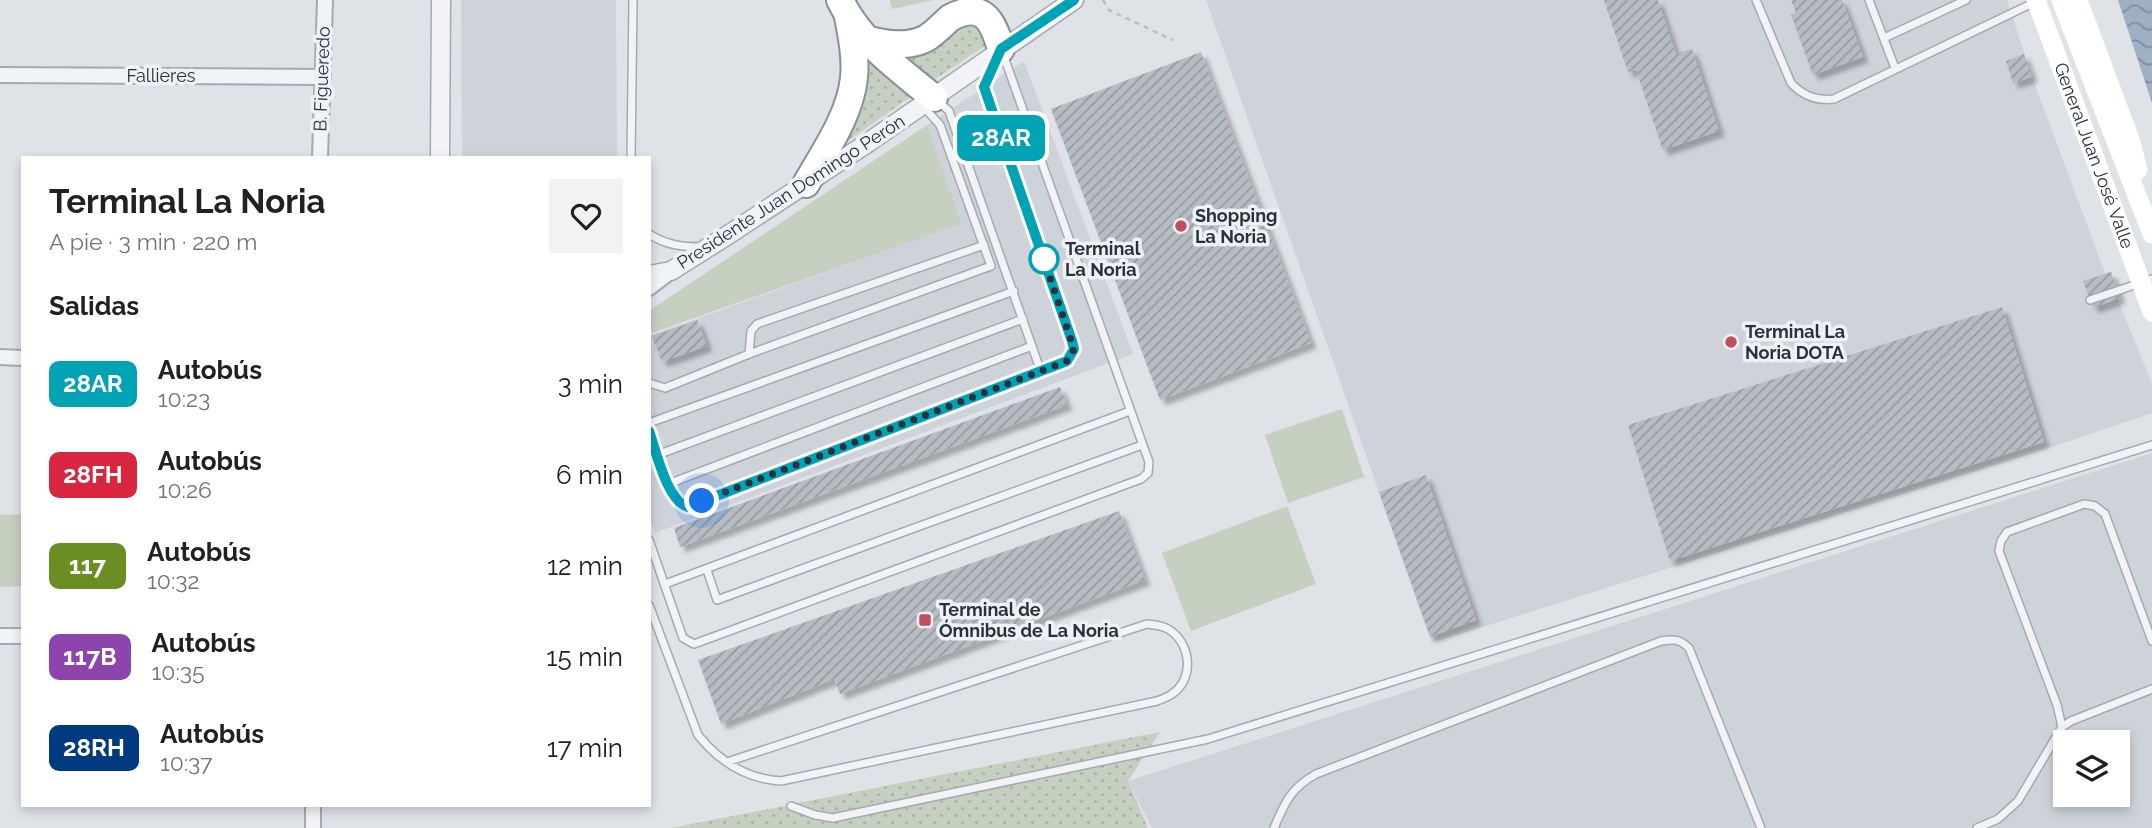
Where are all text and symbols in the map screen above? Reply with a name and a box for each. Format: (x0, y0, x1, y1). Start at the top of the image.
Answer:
street label: B. Figueredo (309, 26, 334, 132)
street label: General Juan José Valle (2050, 60, 2139, 252)
street label: Fallieres (127, 65, 196, 86)
street label: Presidente Juan Domingo Perón (673, 110, 908, 273)
line badge: 28AR (952, 115, 1050, 161)
text: 28AR (971, 123, 1031, 152)
button: heart (549, 179, 623, 253)
text: Terminal La Noria (49, 182, 325, 221)
place label: Shopping La Noria (1195, 205, 1277, 247)
marker: Shopping La Noria (1173, 218, 1189, 234)
text: A pie · 3 min · 220 m (49, 228, 257, 255)
place label: Terminal La Noria (1065, 238, 1141, 280)
marker: Terminal La Noria (1029, 244, 1059, 274)
text: Salidas (49, 291, 139, 321)
place label: Terminal La Noria DOTA (1745, 321, 1845, 363)
marker: Terminal La Noria DOTA (1723, 334, 1739, 350)
text: Autobús (158, 355, 262, 385)
text: 28AR (63, 369, 123, 398)
text: 3 min (558, 369, 623, 399)
text: 10:23 (158, 385, 210, 412)
text: Autobús (158, 446, 262, 476)
text: 28FH (63, 460, 123, 489)
text: 6 min (556, 460, 623, 490)
text: 10:26 (158, 476, 212, 503)
your location (684, 483, 719, 518)
text: Autobús (147, 537, 251, 567)
text: 117 (69, 551, 106, 580)
text: 12 min (547, 551, 623, 581)
text: 10:32 (147, 567, 200, 594)
place label: Terminal de Ómnibus de La Noria (939, 599, 1119, 641)
marker: Terminal de Ómnibus de La Noria (917, 612, 933, 628)
text: Autobús (152, 628, 256, 658)
text: 117B (63, 642, 117, 671)
text: 15 min (546, 642, 623, 672)
text: 10:35 (152, 658, 205, 685)
text: Autobús (160, 719, 264, 749)
map controls (2053, 730, 2130, 807)
button: layers (2053, 730, 2130, 807)
text: 28RH (63, 733, 125, 762)
text: 17 min (547, 733, 623, 763)
text: 10:37 (160, 749, 213, 776)

